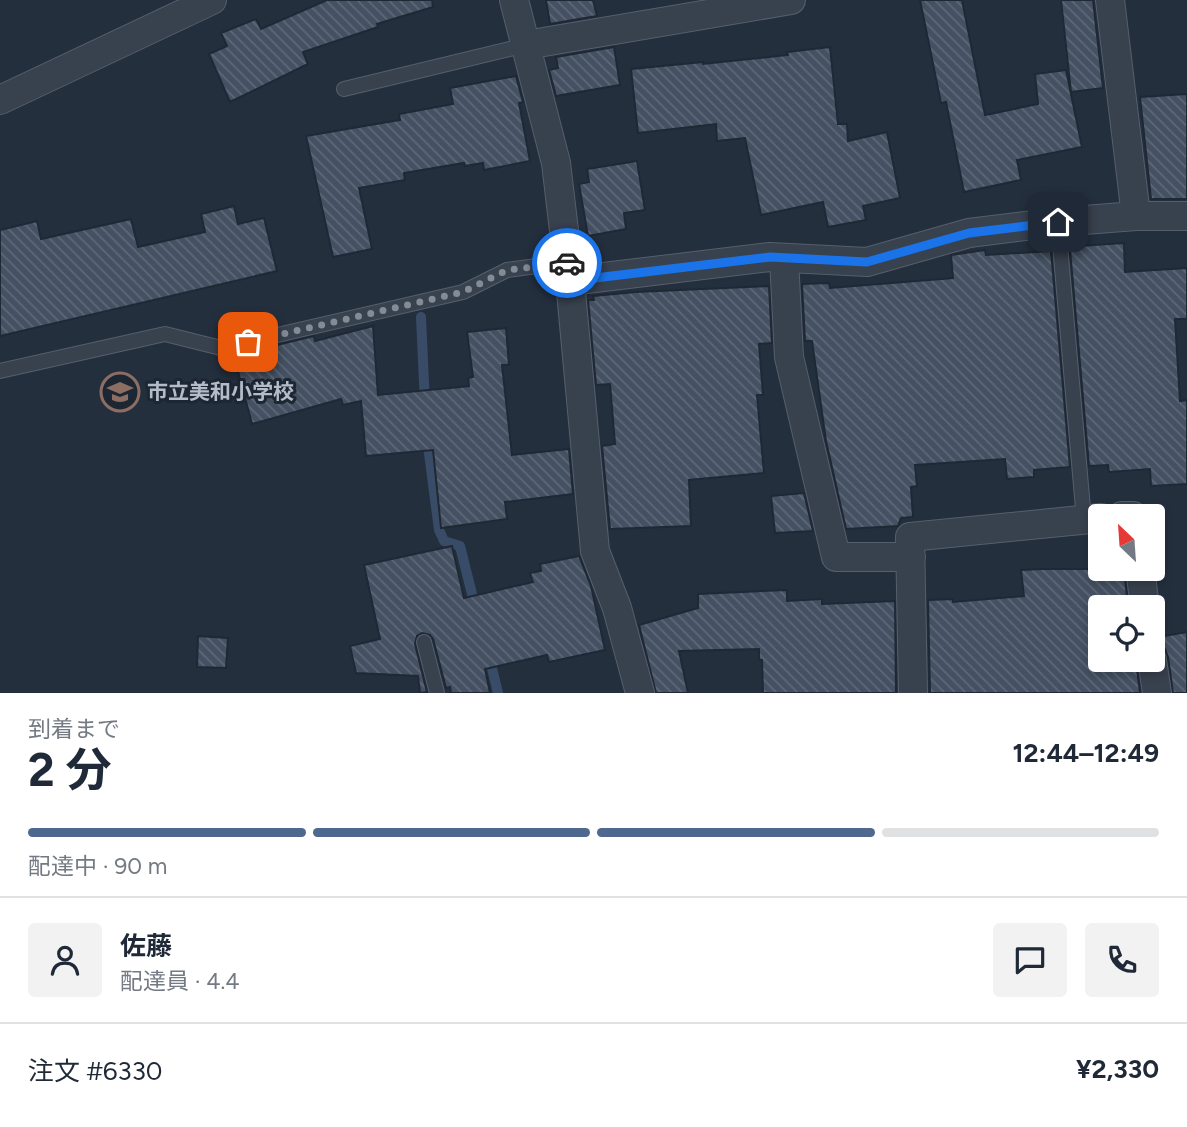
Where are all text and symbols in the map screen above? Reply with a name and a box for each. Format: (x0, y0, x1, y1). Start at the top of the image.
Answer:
pin (1028, 192, 1088, 252)
icon: home (1039, 203, 1077, 241)
courier (532, 228, 602, 298)
icon: car (548, 244, 586, 282)
pin (218, 312, 278, 372)
icon: bag (229, 323, 267, 361)
school or university icon: 市立美和小学校 (99, 371, 141, 413)
place label: 市立美和小学校 (147, 379, 294, 404)
north arrow (1088, 504, 1166, 581)
map controls (1088, 504, 1165, 672)
button: locate (1088, 595, 1165, 672)
text: 到着まで (28, 715, 120, 743)
text: 12:44–12:49 (1013, 737, 1159, 769)
text: 2 分 (28, 742, 112, 798)
text: 配達中 · 90 m (28, 852, 167, 880)
button: person (28, 923, 102, 997)
button: chat (993, 923, 1067, 997)
button: phone (1085, 923, 1159, 997)
text: 佐藤 (120, 930, 172, 962)
text: 配達員 · 4.4 (120, 967, 240, 995)
text: ¥2,330 (1076, 1053, 1159, 1085)
text: 注文 #6330 (28, 1055, 162, 1087)

